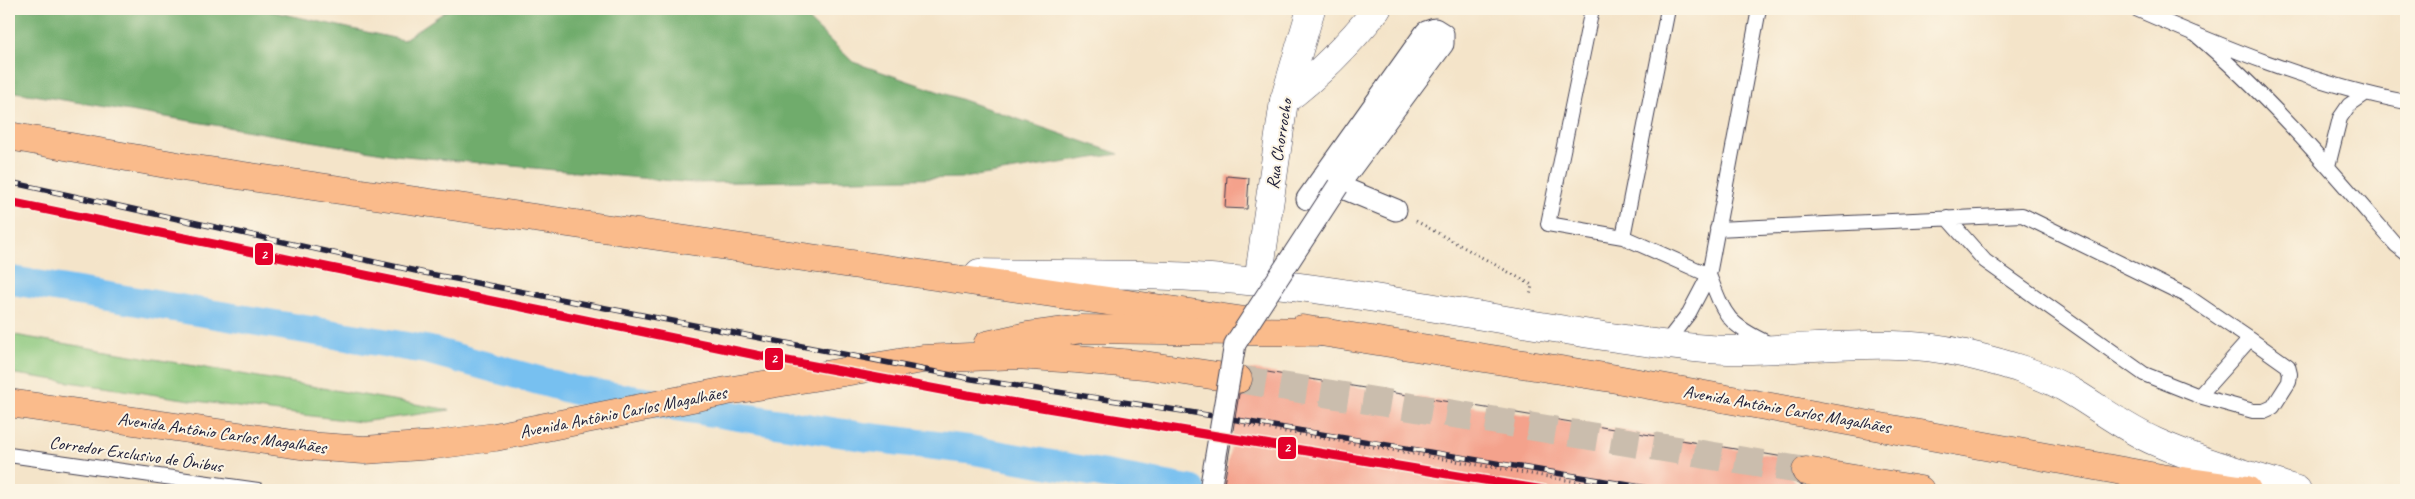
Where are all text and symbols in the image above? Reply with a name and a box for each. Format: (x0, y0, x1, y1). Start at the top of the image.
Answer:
street label: Rua Chorrocho (1261, 96, 1297, 191)
line badge: 2 (254, 242, 274, 266)
text: 2 (261, 246, 269, 263)
line badge: 2 (764, 347, 784, 371)
text: 2 (771, 350, 779, 367)
street label: Avenida Antônio Carlos Magalhães (1682, 380, 1894, 438)
street label: Avenida Antônio Carlos Magalhães (518, 381, 730, 443)
street label: Avenida Antônio Carlos Magalhães (117, 407, 329, 459)
street label: Corredor Exclusivo de Ônibus (48, 431, 226, 477)
line badge: 2 (1277, 436, 1297, 460)
text: 2 (1284, 439, 1292, 456)

